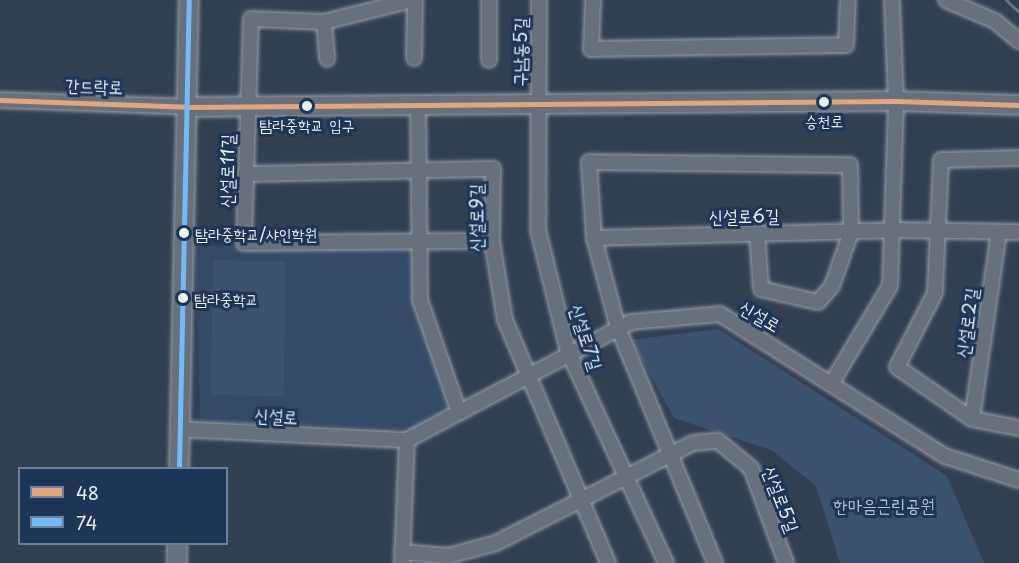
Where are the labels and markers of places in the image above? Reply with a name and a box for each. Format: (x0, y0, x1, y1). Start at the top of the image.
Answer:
marker: 승천로 (818, 96, 830, 108)
marker: 탐라중학교 입구 (301, 100, 313, 112)
place label: 승천로 (805, 110, 843, 130)
place label: 탐라중학교 입구 (259, 114, 355, 134)
place label: 탐라중학교/샤인학원 (195, 223, 317, 243)
marker: 탐라중학교/샤인학원 (178, 227, 190, 239)
place label: 탐라중학교 (194, 288, 258, 308)
marker: 탐라중학교 (177, 292, 189, 304)

